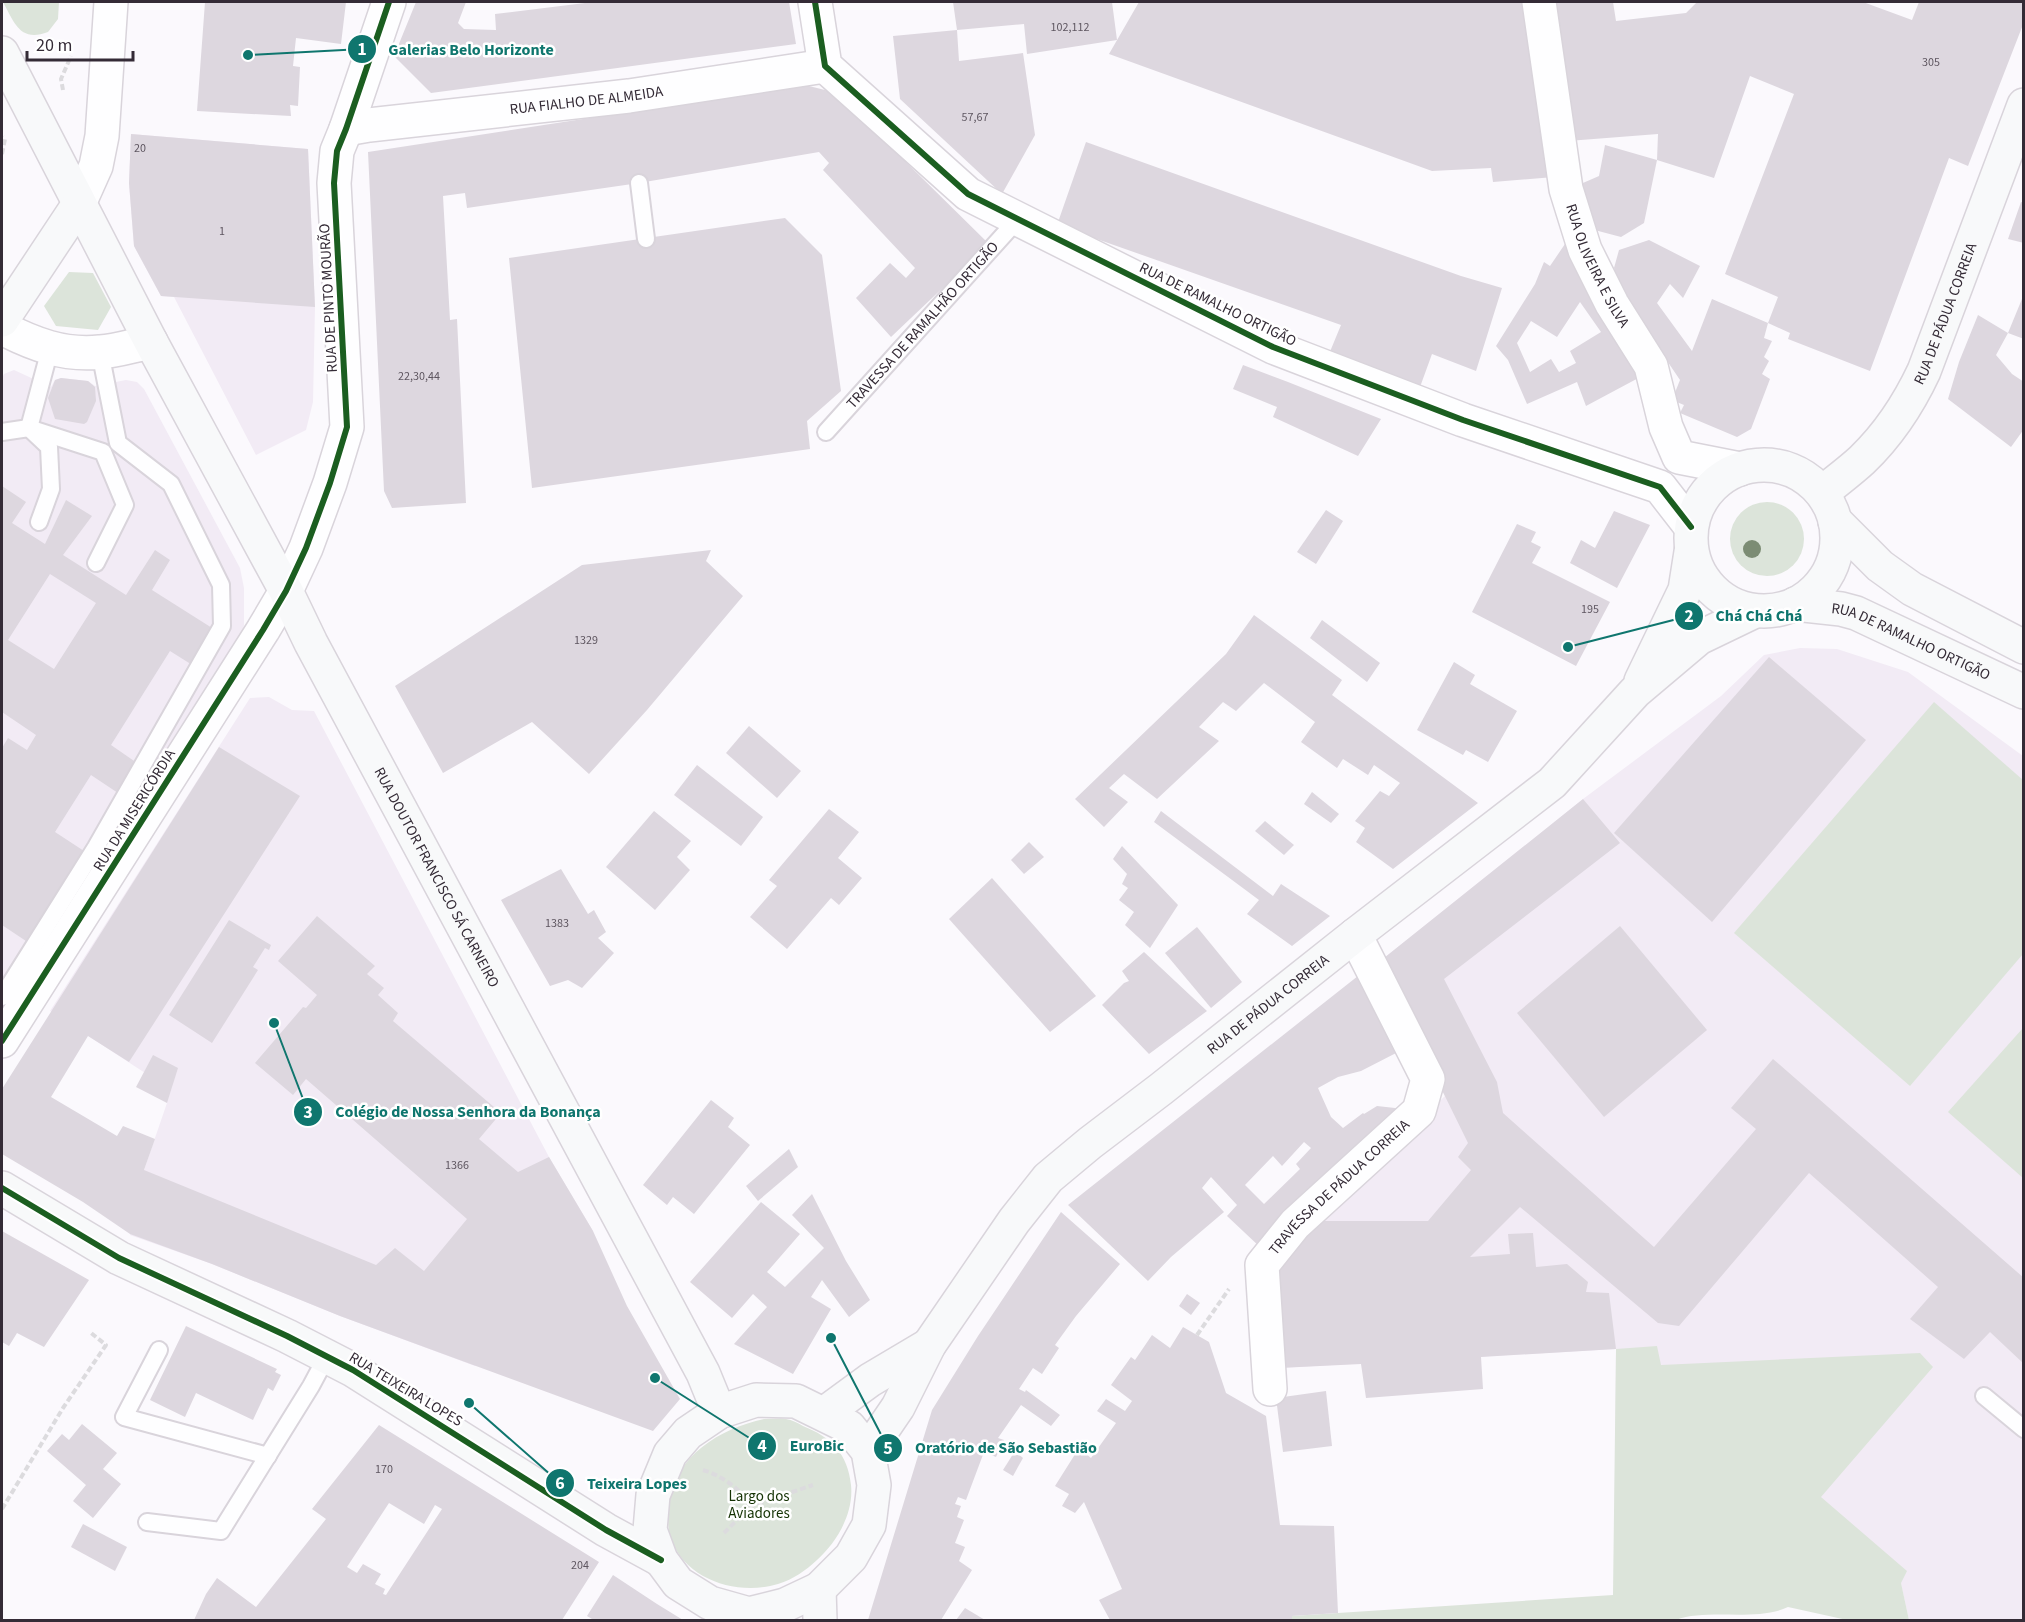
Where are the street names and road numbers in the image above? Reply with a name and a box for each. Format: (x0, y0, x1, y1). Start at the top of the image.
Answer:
street label: RUA FIALHO DE ALMEIDA (508, 81, 665, 120)
street label: RUA OLIVEIRA E SILVA (1560, 201, 1635, 333)
street label: RUA DE PINTO MOURÃO (314, 223, 343, 373)
street label: TRAVESSA DE RAMALHÃO ORTIGÃO (842, 237, 1004, 414)
street label: RUA DE PÁDUA CORREIA (1909, 239, 1983, 388)
street label: RUA DE RAMALHO ORTIGÃO (1136, 257, 1300, 352)
street label: RUA DE RAMALHO ORTIGÃO (1830, 598, 1994, 686)
street label: RUA DA MISERICÓRDIA (88, 744, 181, 875)
street label: RUA DOUTOR FRANCISCO SÁ CARNEIRO (369, 764, 504, 991)
street label: RUA DE PÁDUA CORREIA (1203, 949, 1334, 1060)
street label: TRAVESSA DE PÁDUA CORREIA (1264, 1114, 1415, 1260)
street label: RUA TEIXEIRA LOPES (345, 1347, 467, 1432)

